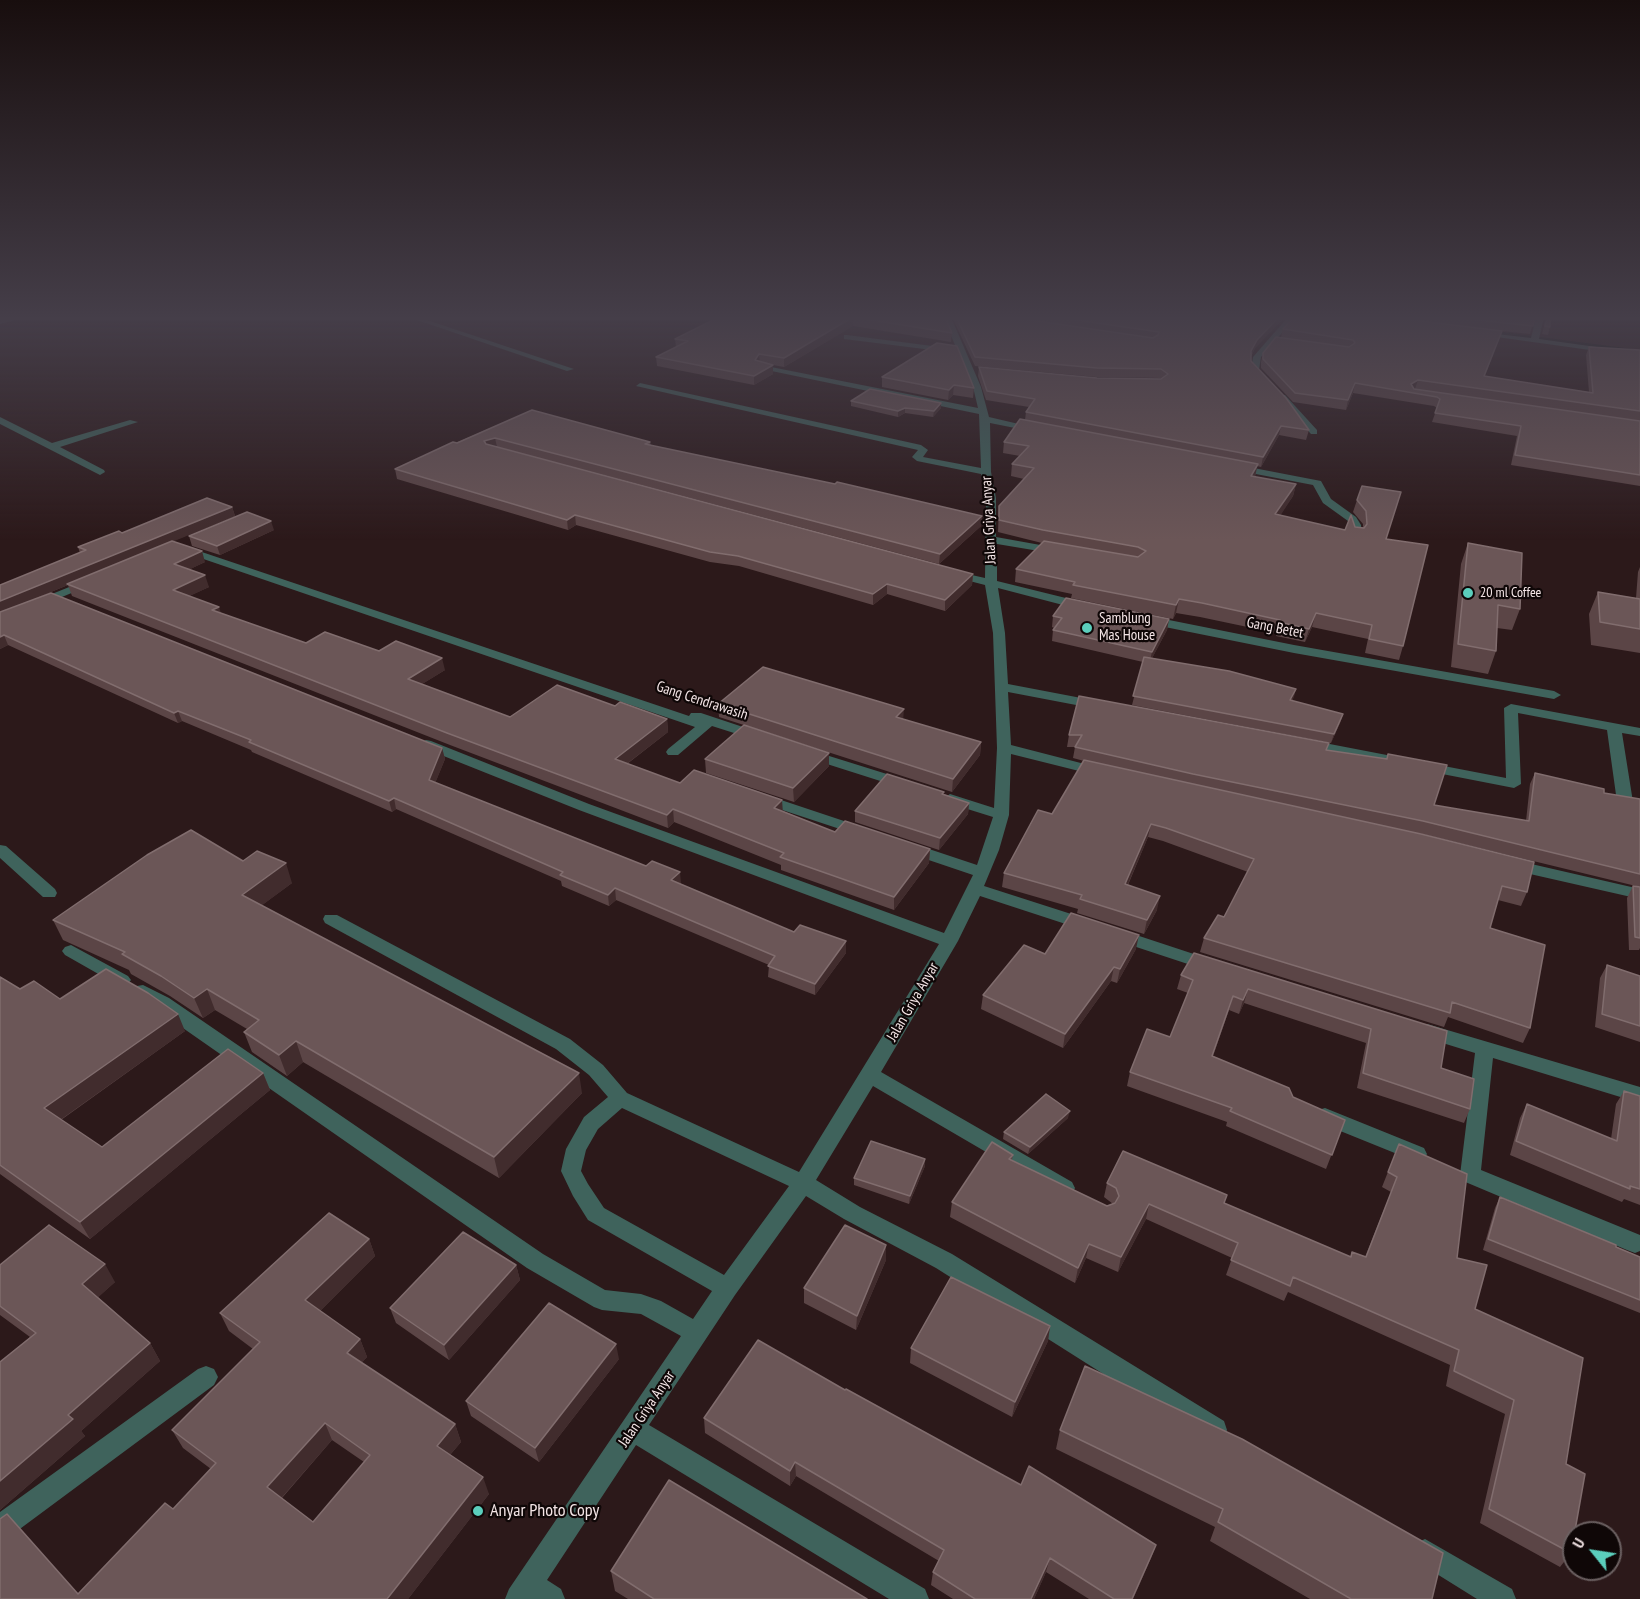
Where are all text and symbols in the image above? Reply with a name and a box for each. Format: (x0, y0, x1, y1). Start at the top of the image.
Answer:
street label: Jalan Griya Anyar (978, 476, 1000, 564)
place label: 20 ml Coffee (1480, 585, 1541, 601)
marker: 20 ml Coffee (1461, 586, 1475, 600)
place label: Samblung Mas House (1099, 610, 1155, 645)
street label: Gang Betet (1245, 614, 1305, 642)
marker: Samblung Mas House (1080, 621, 1094, 635)
street label: Gang Cendrawasih (654, 678, 750, 724)
street label: Jalan Griya Anyar (883, 959, 943, 1045)
street label: Jalan Griya Anyar (615, 1368, 679, 1450)
place label: Anyar Photo Copy (490, 1500, 599, 1522)
marker: Anyar Photo Copy (471, 1504, 485, 1518)
north arrow (1562, 1521, 1622, 1581)
text: U (1567, 1534, 1589, 1552)

